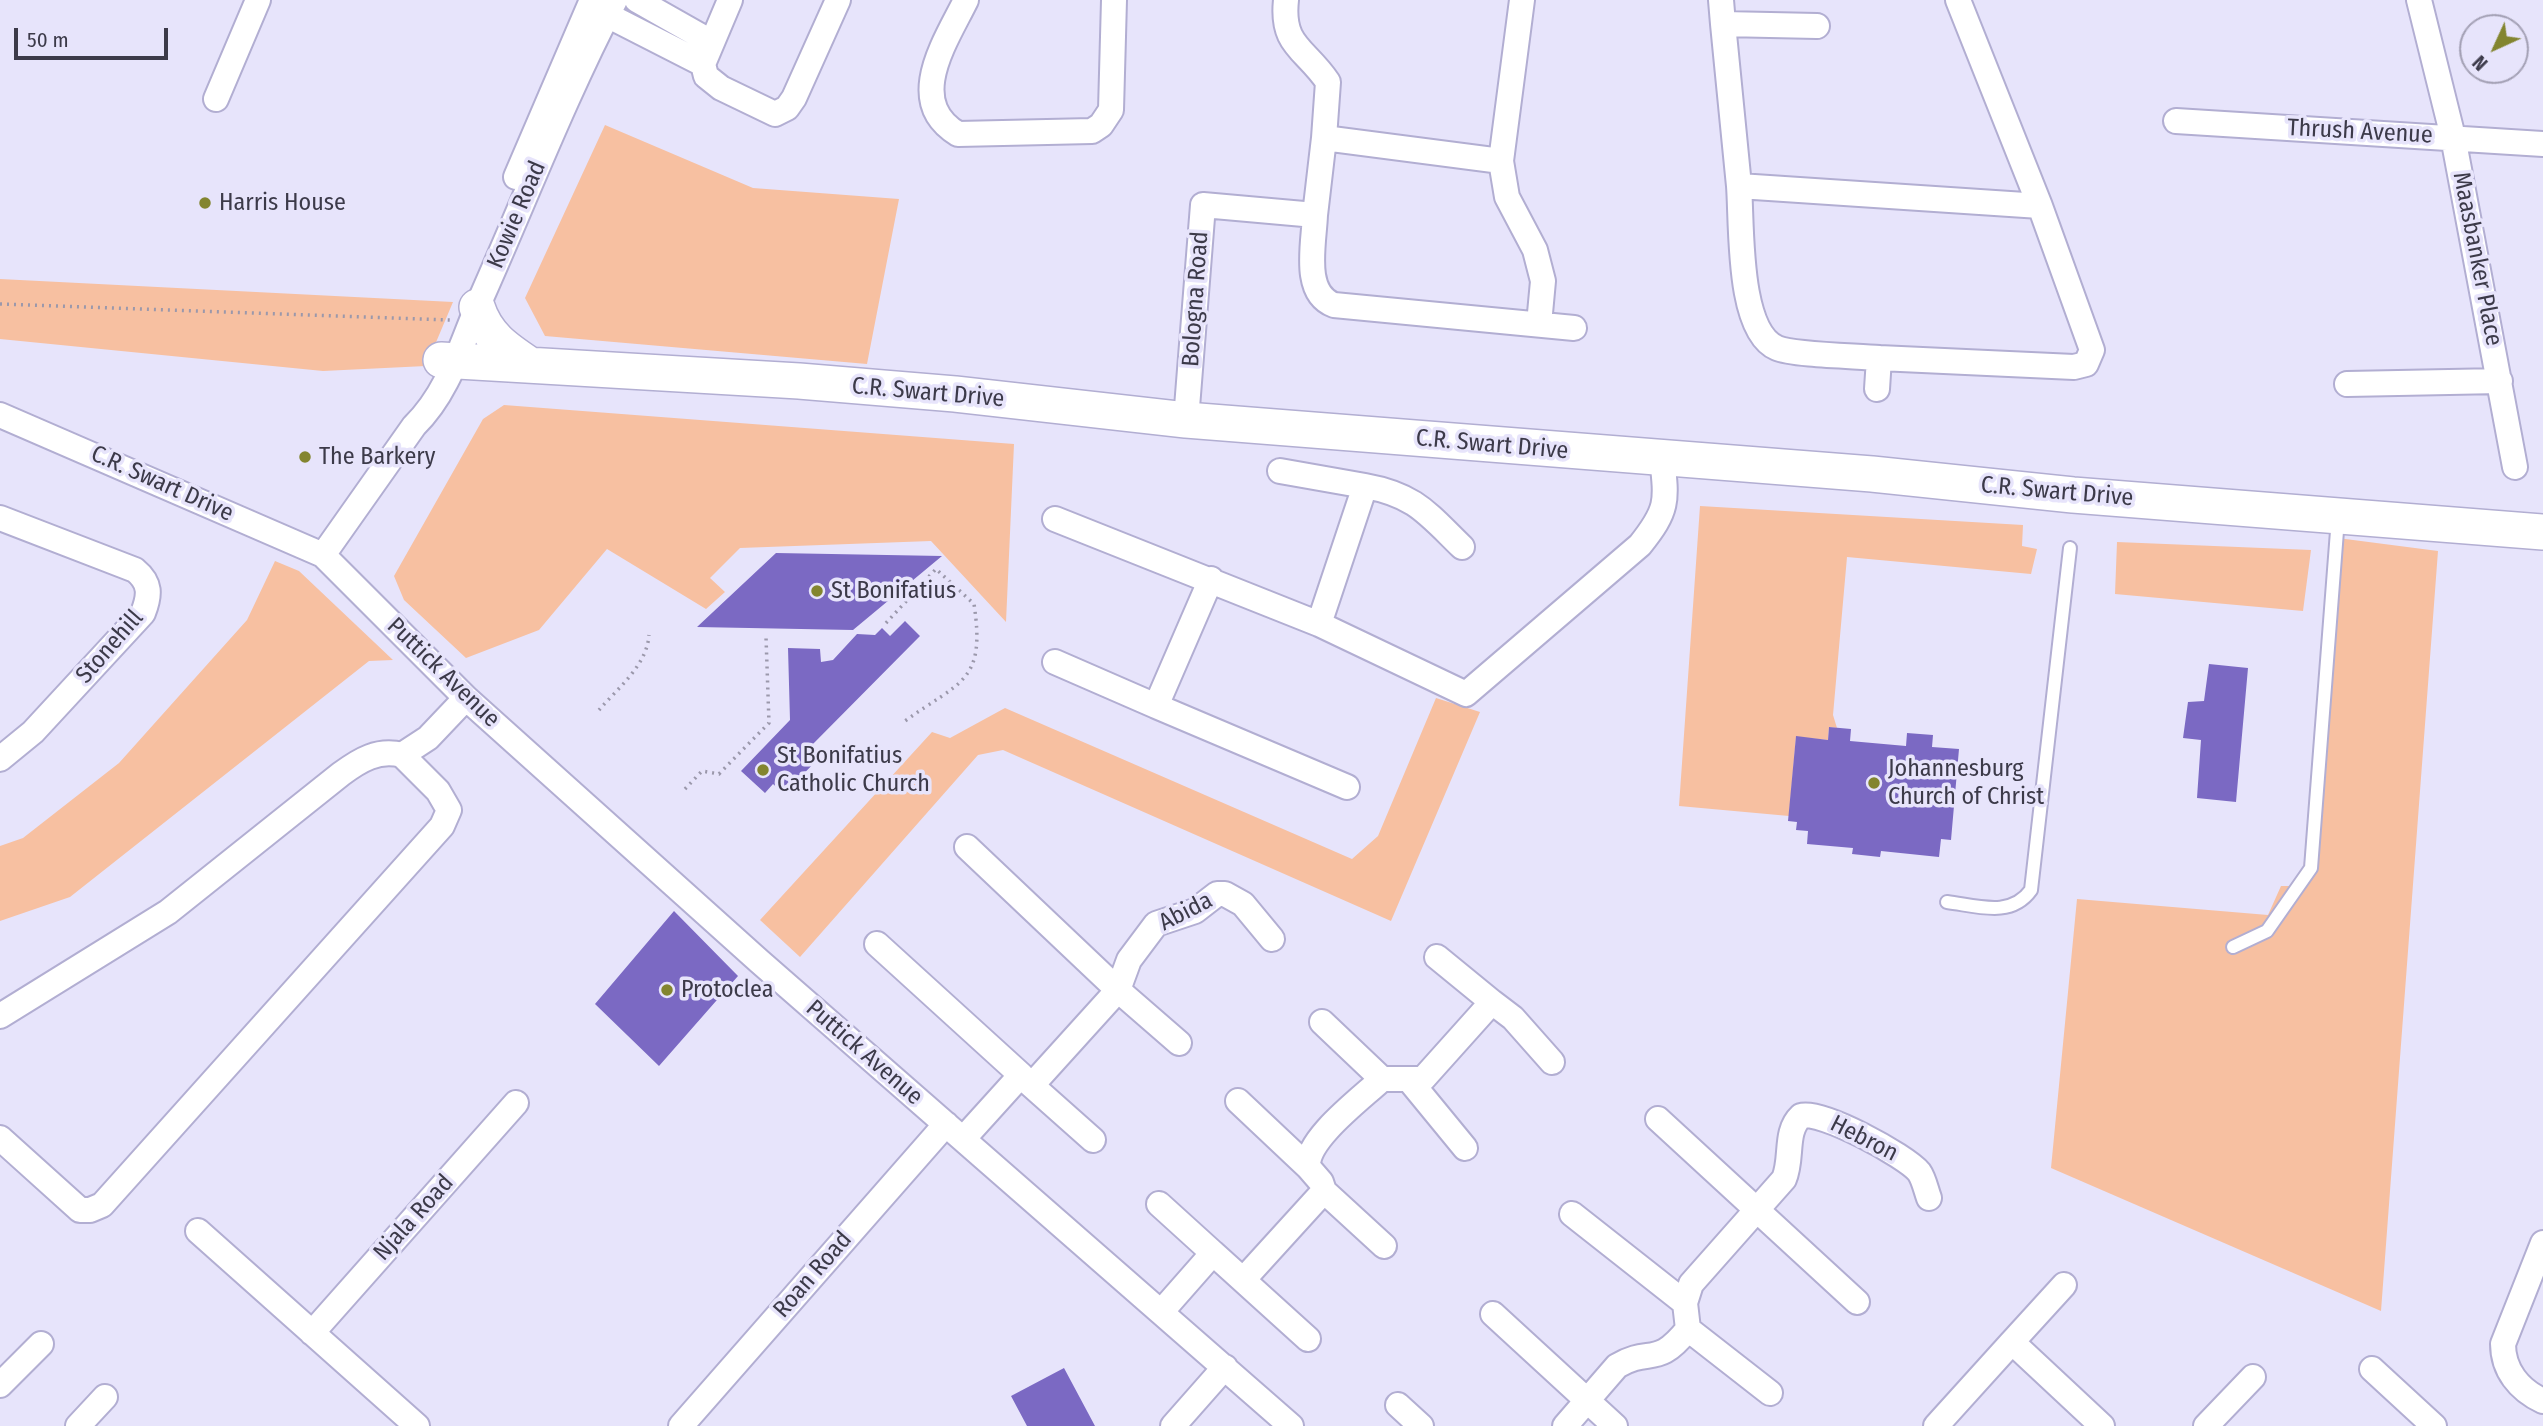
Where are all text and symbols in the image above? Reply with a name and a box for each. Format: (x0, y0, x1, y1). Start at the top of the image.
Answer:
scale bar (18, 14, 172, 58)
north arrow (2459, 14, 2529, 84)
text: 50 m (27, 27, 69, 53)
text: N (2468, 51, 2492, 75)
street label: Thrush Avenue (2287, 114, 2433, 150)
street label: Kowie Road (481, 157, 553, 273)
street label: Maasbanker Place (2446, 170, 2508, 348)
place label: Harris House (219, 189, 346, 217)
marker: Harris House (197, 195, 213, 211)
street label: Bologna Road (1177, 230, 1215, 368)
street label: C.R. Swart Drive (851, 372, 1005, 414)
street label: C.R. Swart Drive (1415, 424, 1569, 466)
street label: C.R. Swart Drive (86, 440, 238, 528)
place label: The Barkery (319, 443, 435, 471)
marker: The Barkery (297, 449, 313, 465)
street label: C.R. Swart Drive (1980, 471, 2134, 513)
place label: St Bonifatius (831, 577, 956, 605)
marker: St Bonifatius (809, 583, 825, 599)
street label: Stonehill (70, 604, 150, 690)
street label: Puttick Avenue (381, 612, 505, 734)
place label: St Bonifatius Catholic Church (777, 742, 930, 798)
place label: Johannesburg Church of Christ (1888, 755, 2044, 811)
marker: St Bonifatius Catholic Church (755, 762, 771, 778)
marker: Johannesburg Church of Christ (1866, 775, 1882, 791)
street label: Abida (1154, 886, 1218, 938)
place label: Protoclea (681, 976, 773, 1004)
marker: Protoclea (659, 982, 675, 998)
street label: Puttick Avenue (800, 994, 928, 1112)
street label: Hebron (1825, 1110, 1903, 1168)
street label: Njala Road (368, 1169, 460, 1267)
street label: Roan Road (768, 1226, 858, 1324)

